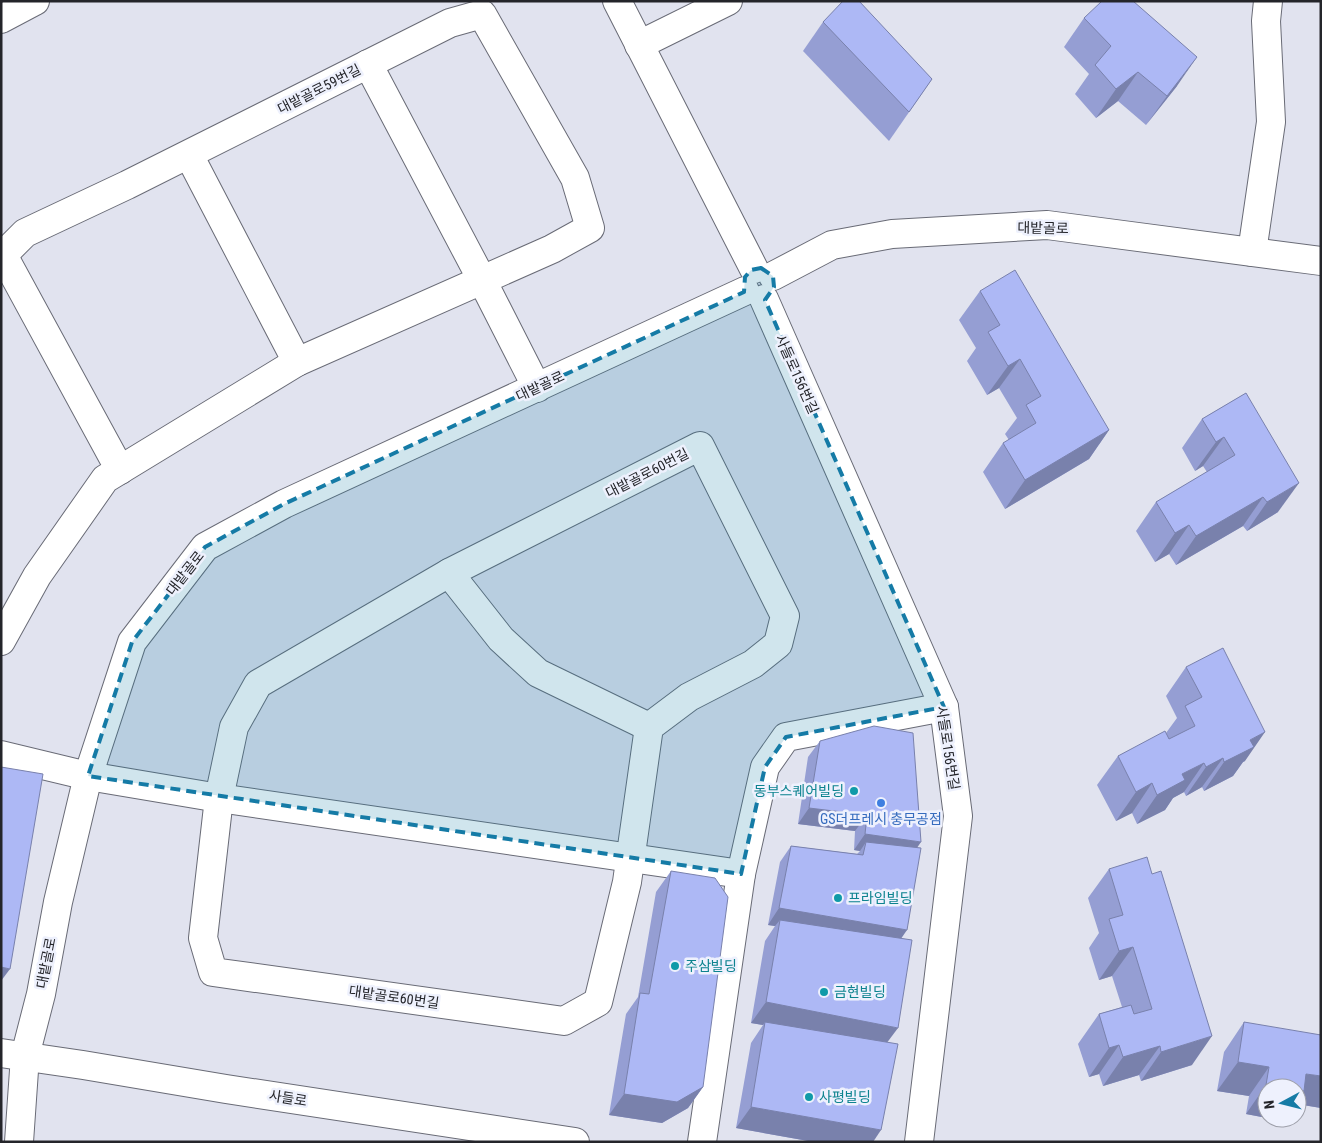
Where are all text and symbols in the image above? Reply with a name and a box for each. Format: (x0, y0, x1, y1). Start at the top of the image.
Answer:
street label: 대밭골로59번길 (275, 61, 363, 117)
street label: 대밭골로 (1017, 220, 1069, 236)
street label: 사들로156번길 (772, 332, 822, 416)
street label: 대밭골로 (513, 368, 567, 404)
street label: 대밭골로60번길 (603, 445, 691, 501)
street label: 대밭골로 (163, 548, 207, 598)
street label: 사들로156번길 (933, 705, 963, 791)
place label: 동부스퀘어빌딩 (754, 783, 844, 799)
marker: 동부스퀘어빌딩 (848, 785, 860, 797)
marker: GS더프레시 충무공점 (875, 797, 887, 809)
place label: GS더프레시 충무공점 (820, 811, 942, 827)
place label: 프라임빌딩 (848, 890, 912, 906)
marker: 프라임빌딩 (832, 892, 844, 904)
street label: 대밭골로 (33, 936, 59, 990)
place label: 주삼빌딩 (685, 958, 737, 974)
marker: 주삼빌딩 (669, 960, 681, 972)
street label: 대밭골로60번길 (348, 983, 440, 1011)
place label: 금현빌딩 (834, 984, 886, 1000)
marker: 금현빌딩 (818, 986, 830, 998)
north arrow (1257, 1078, 1307, 1128)
street label: 사들로 (268, 1087, 308, 1109)
place label: 사평빌딩 (819, 1089, 871, 1105)
marker: 사평빌딩 (803, 1091, 815, 1103)
text: N (1261, 1099, 1278, 1110)

